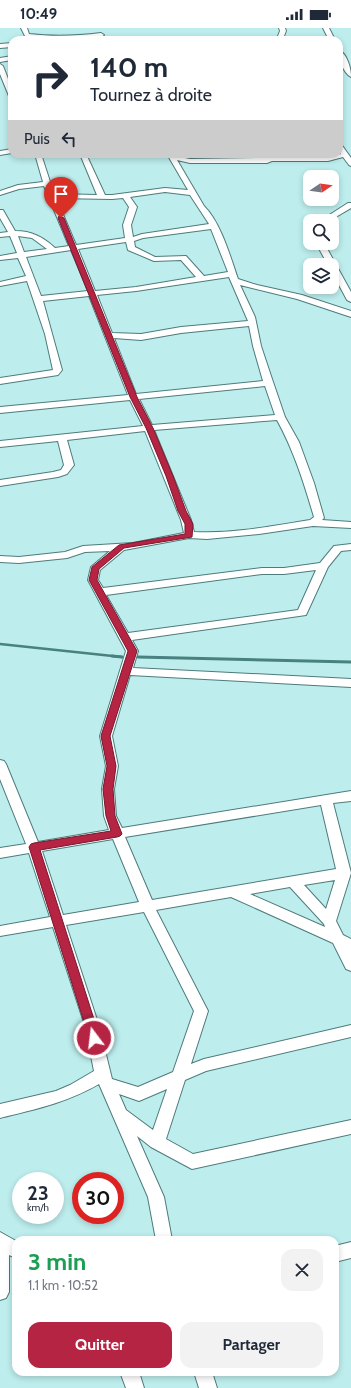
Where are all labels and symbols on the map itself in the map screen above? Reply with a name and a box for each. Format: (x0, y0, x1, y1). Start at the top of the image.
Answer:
north arrow (303, 170, 339, 206)
pin (44, 177, 78, 218)
position arrow (73, 1017, 115, 1059)
speed limit sign: 30 (72, 1172, 124, 1224)

